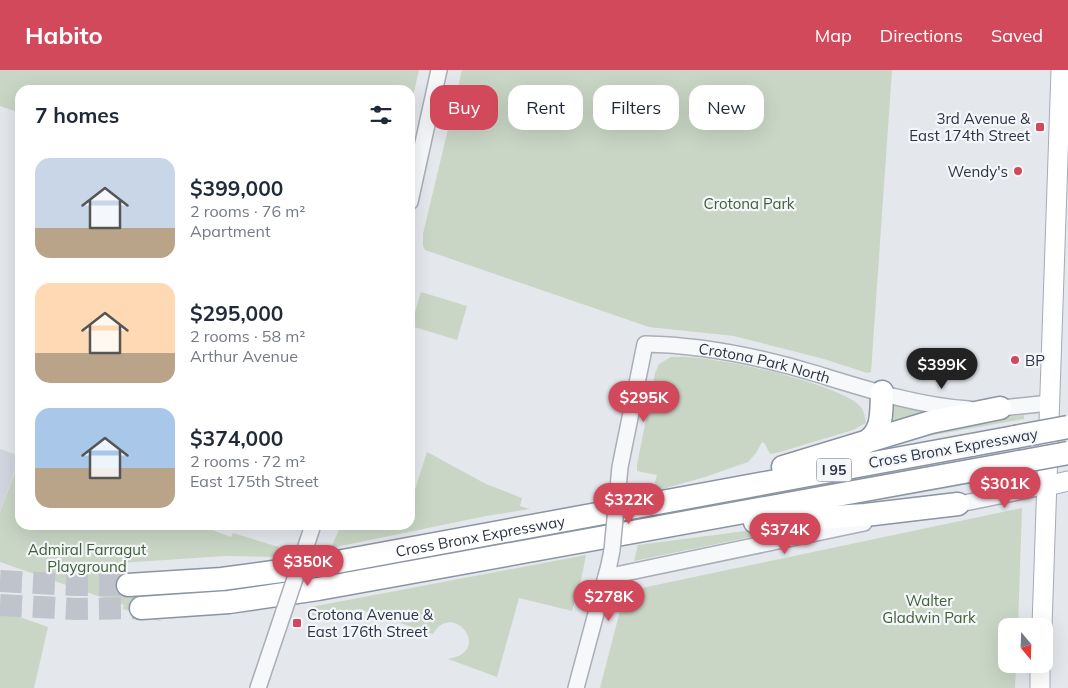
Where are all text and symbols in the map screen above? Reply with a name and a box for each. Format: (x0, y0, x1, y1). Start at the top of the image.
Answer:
text: Habito (25, 20, 103, 50)
text: Map (815, 24, 852, 47)
text: Directions (880, 24, 963, 47)
text: Saved (991, 24, 1043, 47)
chip: Buy (430, 85, 498, 130)
chip: Rent (508, 85, 583, 130)
chip: Filters (593, 85, 679, 130)
chip: New (689, 85, 764, 130)
icon: filters (367, 101, 395, 129)
text: 7 homes (35, 102, 119, 128)
place label: 3rd Avenue & East 174th Street (909, 109, 1031, 145)
marker: 3rd Avenue & East 174th Street (1034, 121, 1046, 133)
place label: Wendy's (948, 162, 1008, 181)
marker: Wendy's (1012, 165, 1024, 177)
text: $399,000 (190, 175, 283, 201)
icon: home (75, 178, 135, 238)
park label: Crotona Park (703, 194, 795, 213)
text: 2 rooms · 76 m² (190, 201, 305, 221)
text: Apartment (190, 221, 271, 241)
text: $295,000 (190, 300, 283, 326)
icon: home (75, 303, 135, 363)
text: 2 rooms · 58 m² (190, 326, 305, 346)
street label: Crotona Park North (697, 338, 833, 387)
text: Arthur Avenue (190, 346, 298, 366)
pin: $399K (907, 348, 977, 390)
place label: BP (1025, 351, 1045, 370)
text: $399K (917, 354, 967, 374)
marker: BP (1009, 354, 1021, 366)
pin: $295K (609, 380, 679, 423)
text: $295K (619, 387, 669, 407)
street label: Cross Bronx Expressway (867, 424, 1039, 472)
text: $374,000 (190, 425, 283, 451)
icon: home (75, 428, 135, 488)
text: 2 rooms · 72 m² (190, 451, 305, 471)
road number: I 95 (816, 458, 852, 482)
pin: $301K (970, 466, 1040, 509)
text: East 175th Street (190, 471, 319, 491)
text: $301K (980, 473, 1030, 493)
pin: $322K (594, 482, 664, 525)
text: $322K (604, 489, 654, 509)
street label: Cross Bronx Expressway (394, 511, 566, 561)
pin: $374K (750, 512, 820, 555)
text: $374K (760, 519, 810, 539)
park label: Admiral Farragut Playground (28, 540, 146, 576)
pin: $350K (273, 544, 343, 587)
text: $350K (283, 551, 333, 571)
pin: $278K (574, 580, 644, 622)
text: $278K (584, 586, 634, 606)
park label: Walter Gladwin Park (882, 591, 976, 627)
place label: Crotona Avenue & East 176th Street (307, 605, 434, 641)
marker: Crotona Avenue & East 176th Street (291, 617, 303, 629)
north arrow (998, 618, 1052, 672)
map controls (998, 618, 1053, 673)

